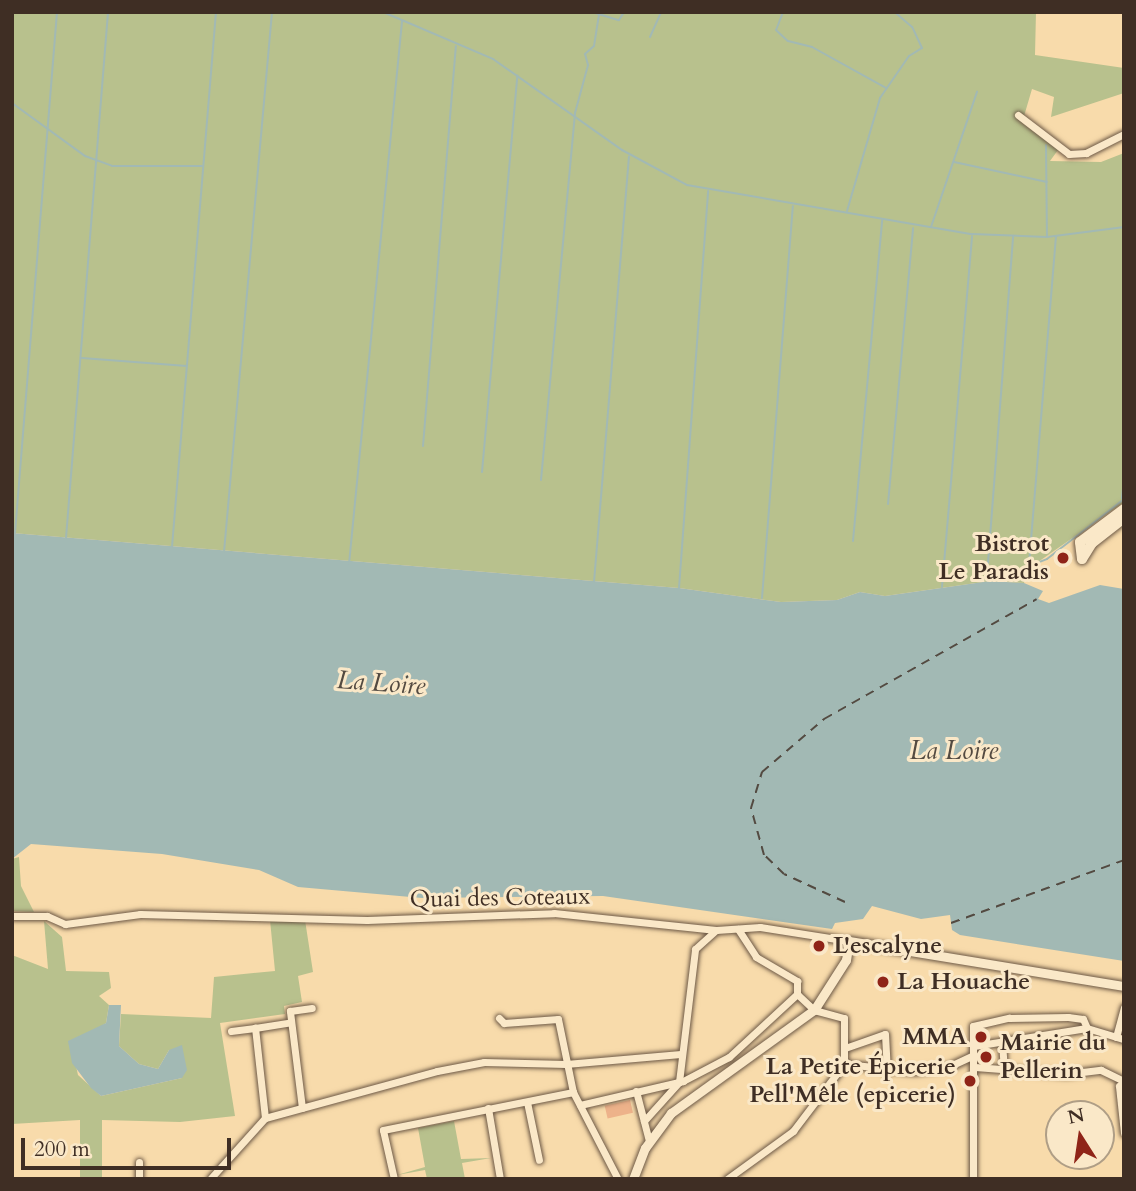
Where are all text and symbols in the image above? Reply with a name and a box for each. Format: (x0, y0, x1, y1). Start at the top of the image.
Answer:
place label: Bistrot Le Paradis (938, 530, 1049, 586)
marker: Bistrot Le Paradis (1055, 550, 1071, 566)
water label: La Loire (336, 664, 426, 702)
water label: La Loire (910, 735, 998, 767)
street label: Quai des Coteaux (409, 882, 591, 914)
place label: L'escalyne (833, 932, 942, 960)
marker: L'escalyne (811, 938, 827, 954)
place label: La Houache (897, 968, 1030, 996)
marker: La Houache (875, 974, 891, 990)
place label: MMA (902, 1023, 967, 1051)
marker: MMA (973, 1029, 989, 1045)
place label: Mairie du Pellerin (1000, 1029, 1106, 1085)
marker: Mairie du Pellerin (978, 1049, 994, 1065)
place label: La Petite Épicerie Pell'Mêle (epicerie) (749, 1053, 956, 1109)
marker: La Petite Épicerie Pell'Mêle (epicerie) (962, 1073, 978, 1089)
north arrow (1045, 1100, 1115, 1170)
text: N (1065, 1102, 1087, 1131)
scale bar (24, 1124, 234, 1168)
text: 200 m (34, 1135, 90, 1164)

